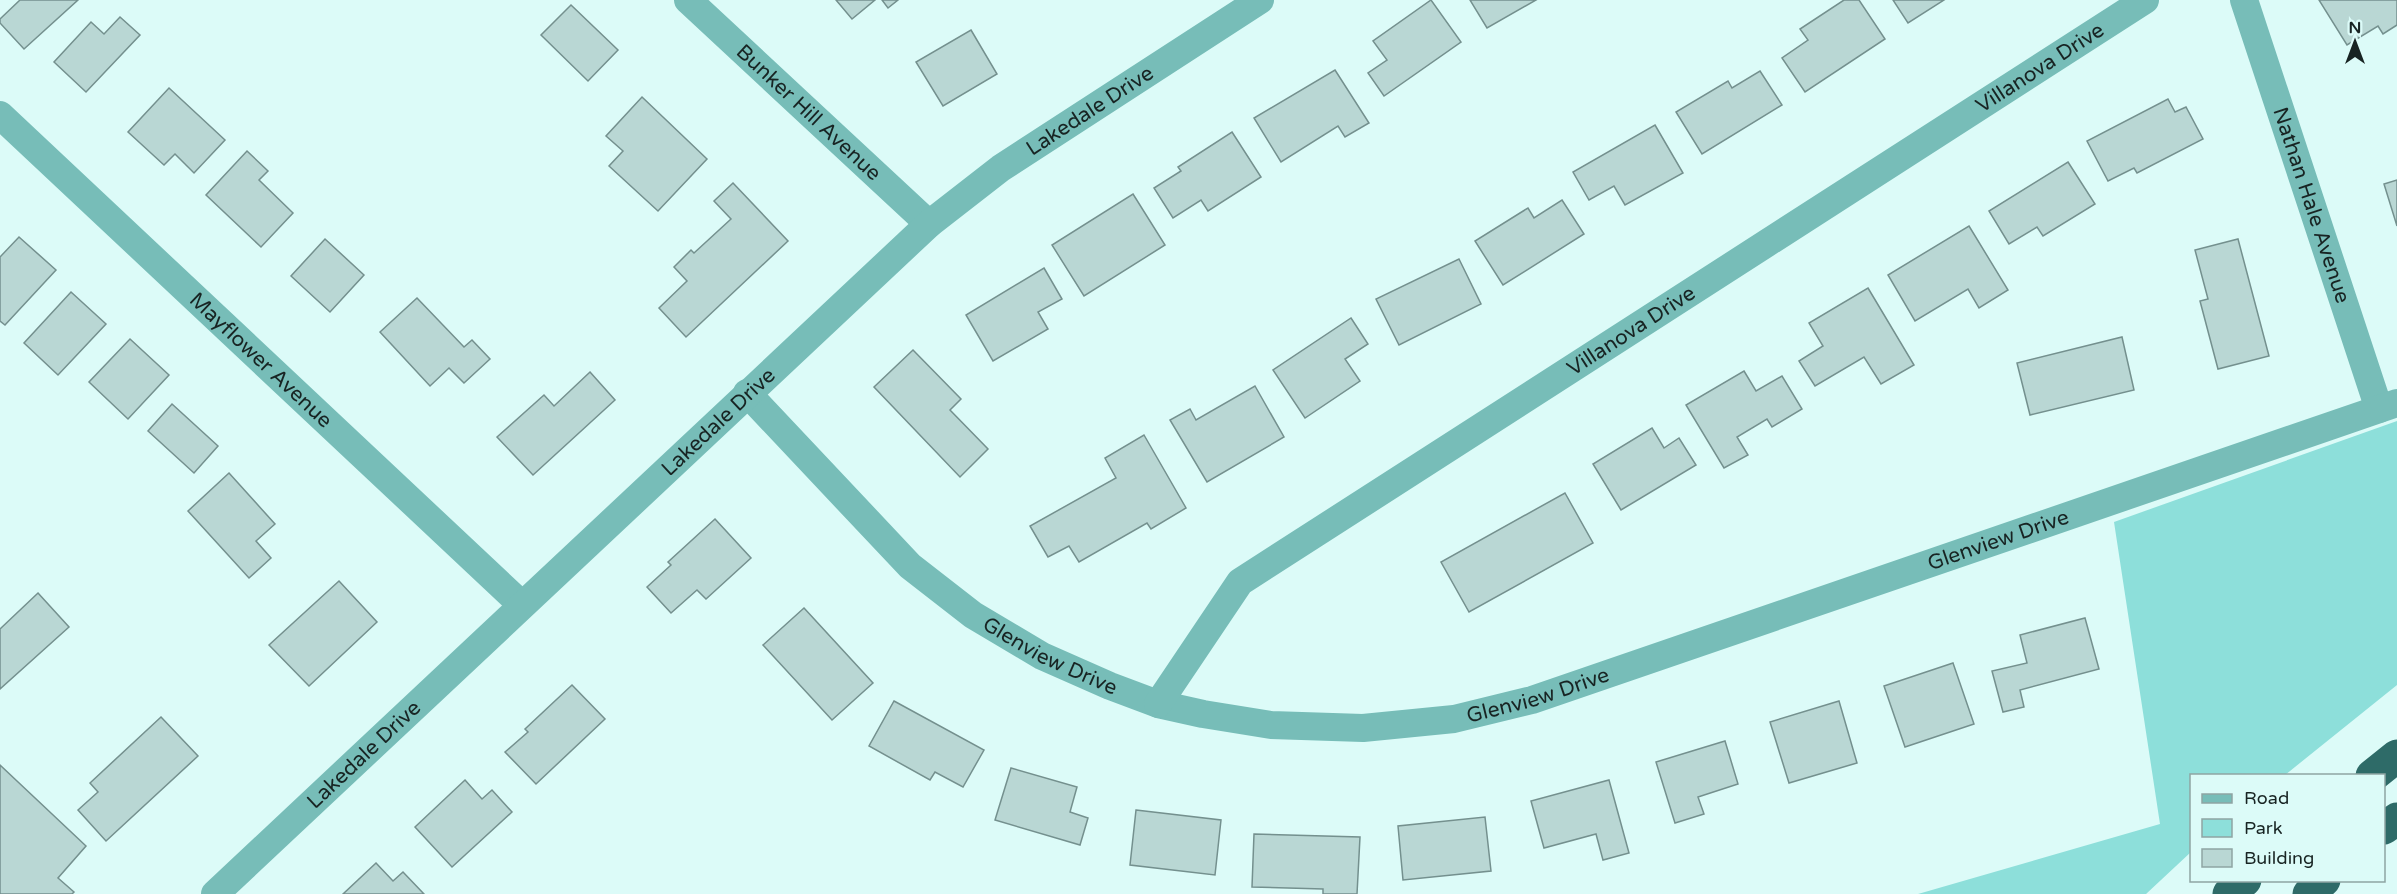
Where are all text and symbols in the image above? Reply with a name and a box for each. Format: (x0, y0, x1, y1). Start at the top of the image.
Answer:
north arrow (2325, 12, 2385, 72)
street label: Villanova Drive (1971, 18, 2109, 118)
text: N (2349, 18, 2361, 38)
street label: Bunker Hill Avenue (731, 39, 886, 186)
street label: Lakedale Drive (1022, 61, 1158, 161)
street label: Nathan Hale Avenue (2267, 104, 2355, 307)
street label: Villanova Drive (1563, 280, 1700, 381)
street label: Mayflower Avenue (184, 288, 337, 433)
street label: Lakedale Drive (657, 363, 781, 481)
street label: Glenview Drive (1924, 505, 2072, 576)
street label: Glenview Drive (978, 612, 1121, 701)
street label: Glenview Drive (1464, 662, 1613, 728)
street label: Lakedale Drive (302, 695, 426, 814)
legend (2190, 774, 2385, 882)
text: Road (2244, 787, 2289, 809)
text: Park (2244, 817, 2283, 839)
text: Building (2244, 847, 2314, 869)

